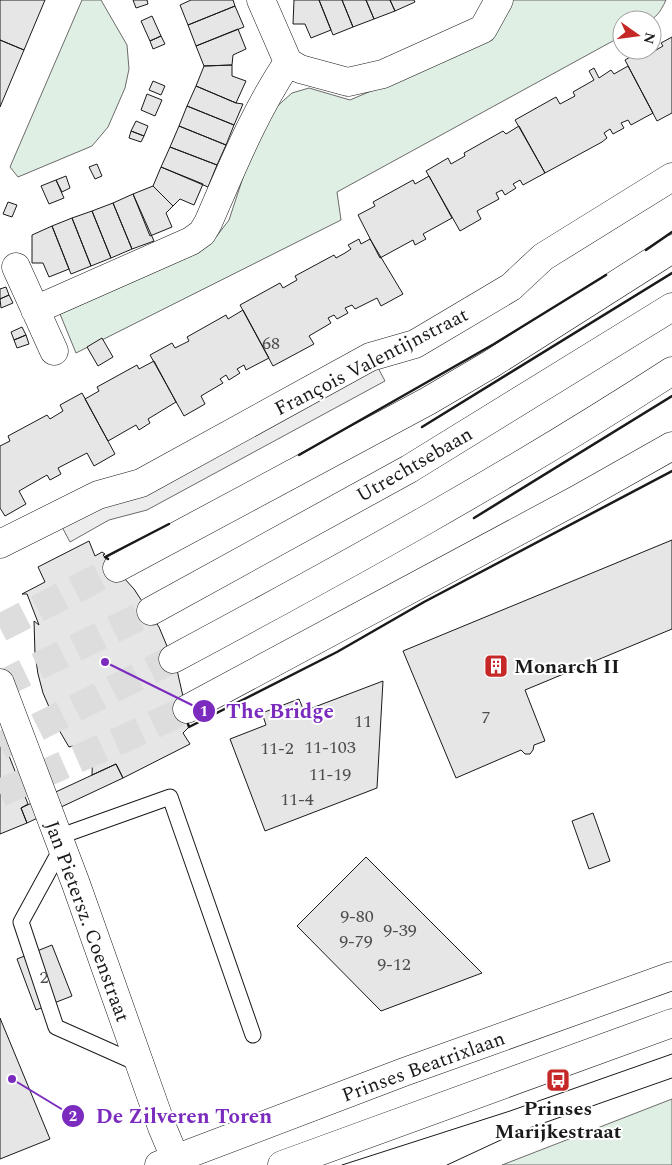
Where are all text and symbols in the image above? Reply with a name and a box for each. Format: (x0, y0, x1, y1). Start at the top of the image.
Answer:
north arrow (612, 10, 662, 60)
text: N (638, 30, 661, 46)
street label: François Valentijnstraat (269, 300, 474, 424)
house number: 68 (262, 330, 280, 357)
street label: Utrechtsebaan (351, 419, 478, 510)
place label: Monarch II (514, 652, 619, 682)
building icon: Monarch II (483, 653, 509, 679)
callout: The Bridge (191, 693, 344, 729)
text: The Bridge (226, 696, 334, 728)
text: 1 (200, 700, 208, 723)
house number: 7 (482, 704, 491, 731)
house number: 11 (354, 708, 372, 735)
house number: 11-103 (304, 734, 356, 761)
house number: 11-2 (260, 735, 294, 762)
house number: 11-19 (309, 761, 351, 788)
house number: 11-4 (280, 786, 314, 813)
street label: Jan Pietersz. Coenstraat (37, 816, 137, 1026)
house number: 9-80 (340, 903, 374, 930)
house number: 9-39 (383, 917, 417, 944)
house number: 9-79 (339, 928, 373, 955)
house number: 9-12 (377, 951, 411, 978)
house number: 2 (40, 964, 49, 991)
street label: Prinses Beatrixlaan (338, 1023, 509, 1110)
bus stop icon: Prinses Marijkestraat (545, 1067, 571, 1093)
place label: Prinses Marijkestraat (495, 1094, 622, 1147)
callout: De Zilveren Toren (61, 1098, 282, 1134)
text: De Zilveren Toren (96, 1101, 272, 1133)
text: 2 (69, 1105, 77, 1128)

